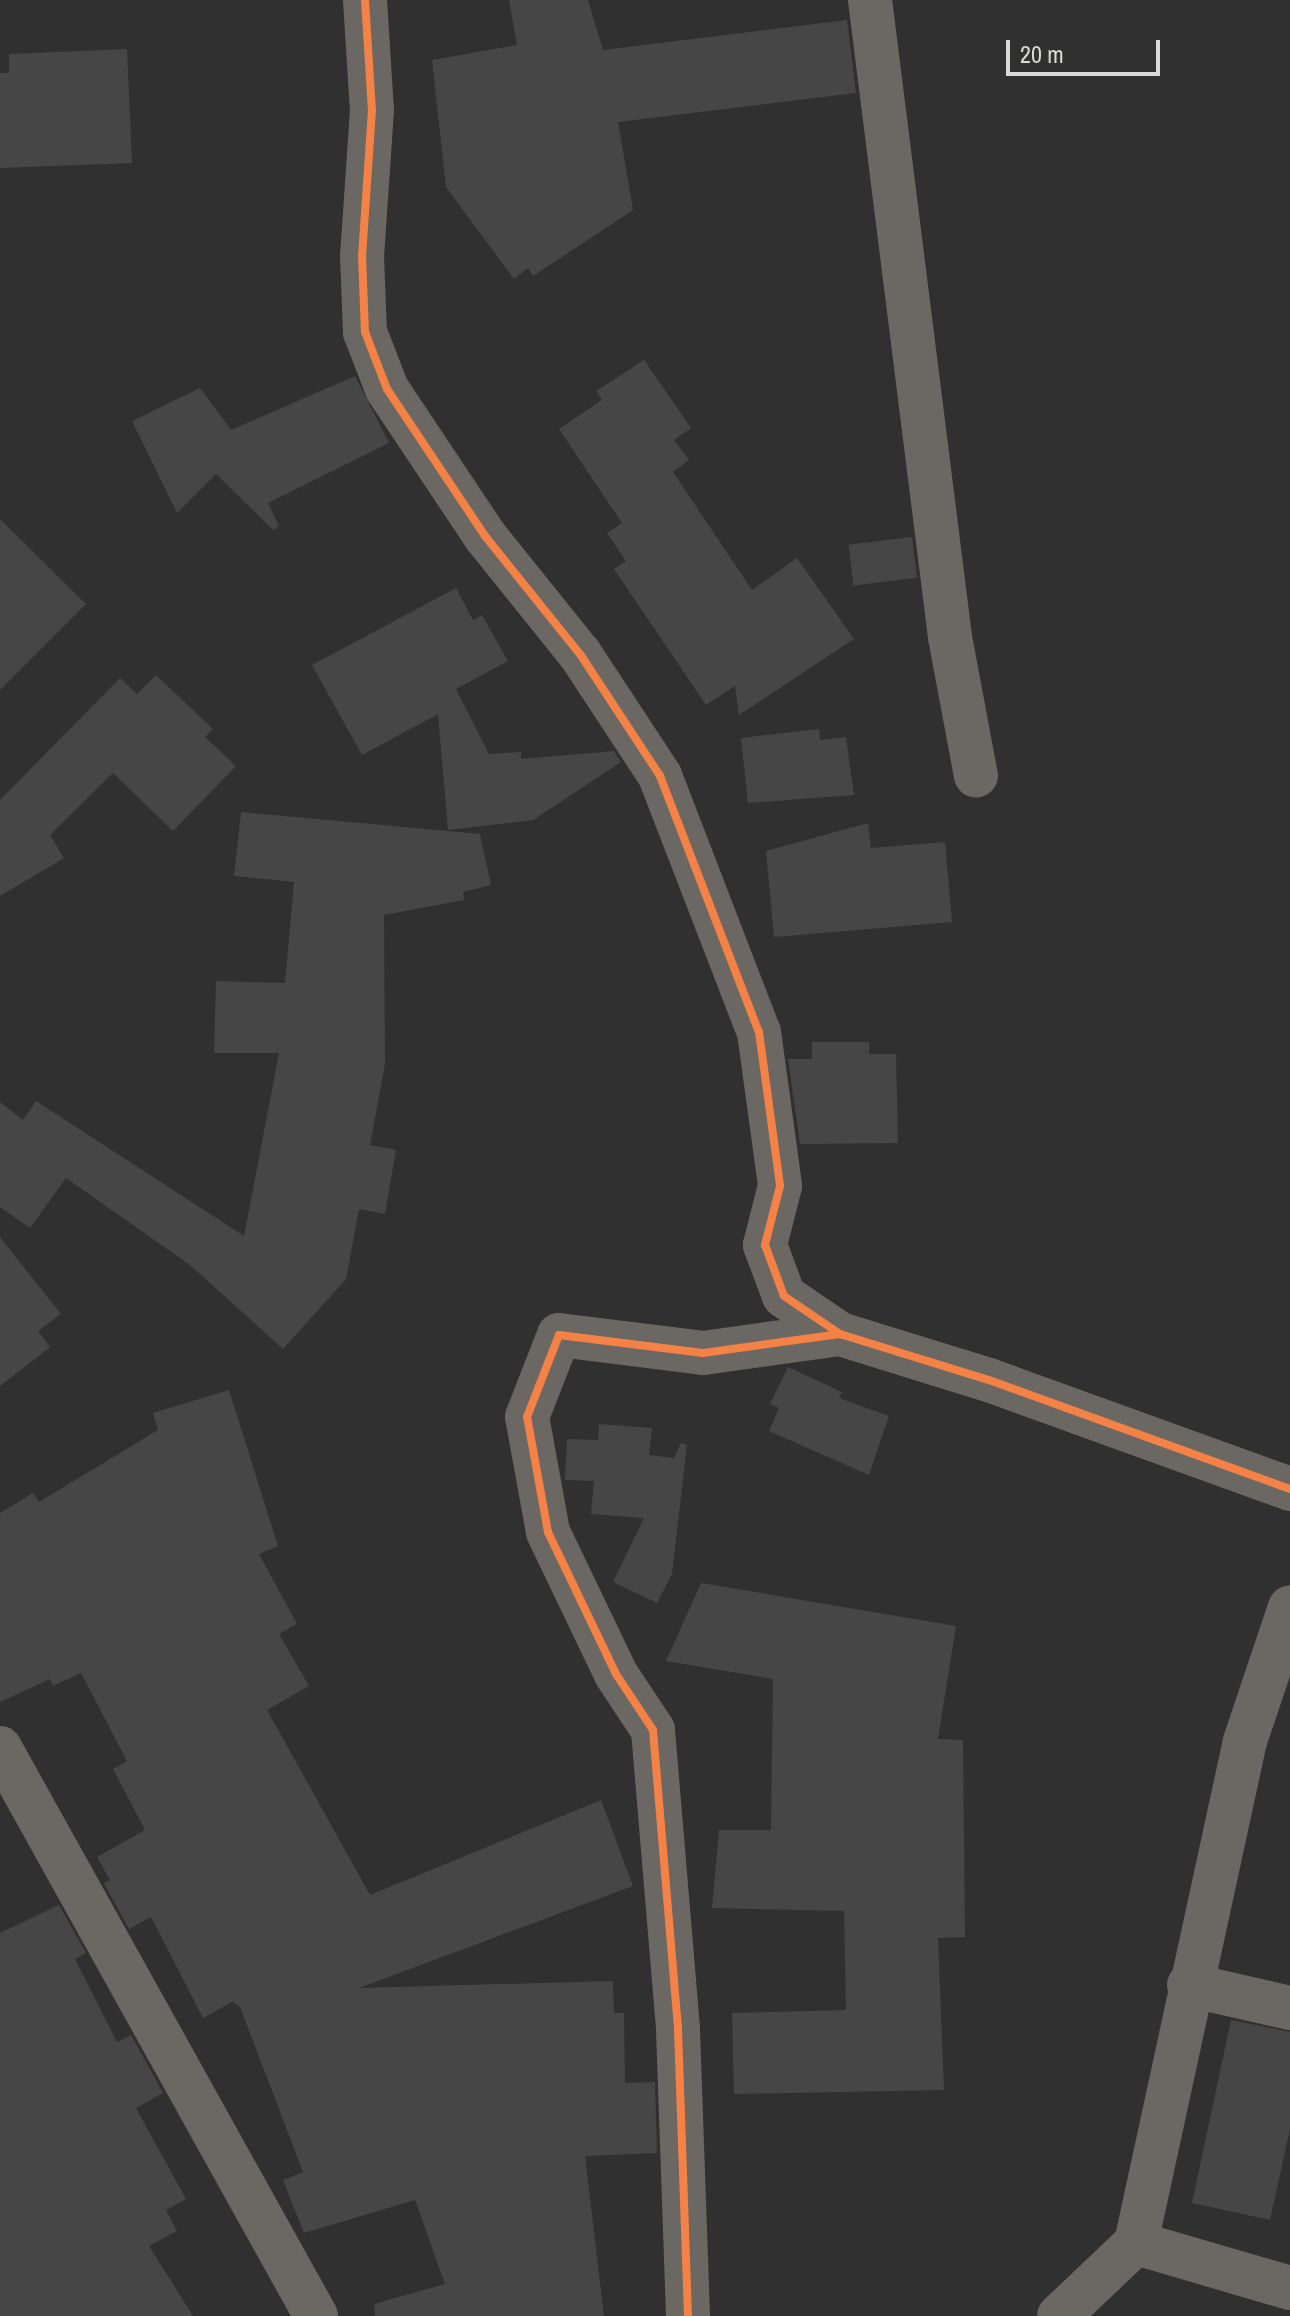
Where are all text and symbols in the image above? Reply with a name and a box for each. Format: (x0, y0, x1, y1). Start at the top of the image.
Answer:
scale bar (1010, 24, 1164, 74)
text: 20 m (1020, 38, 1064, 70)

